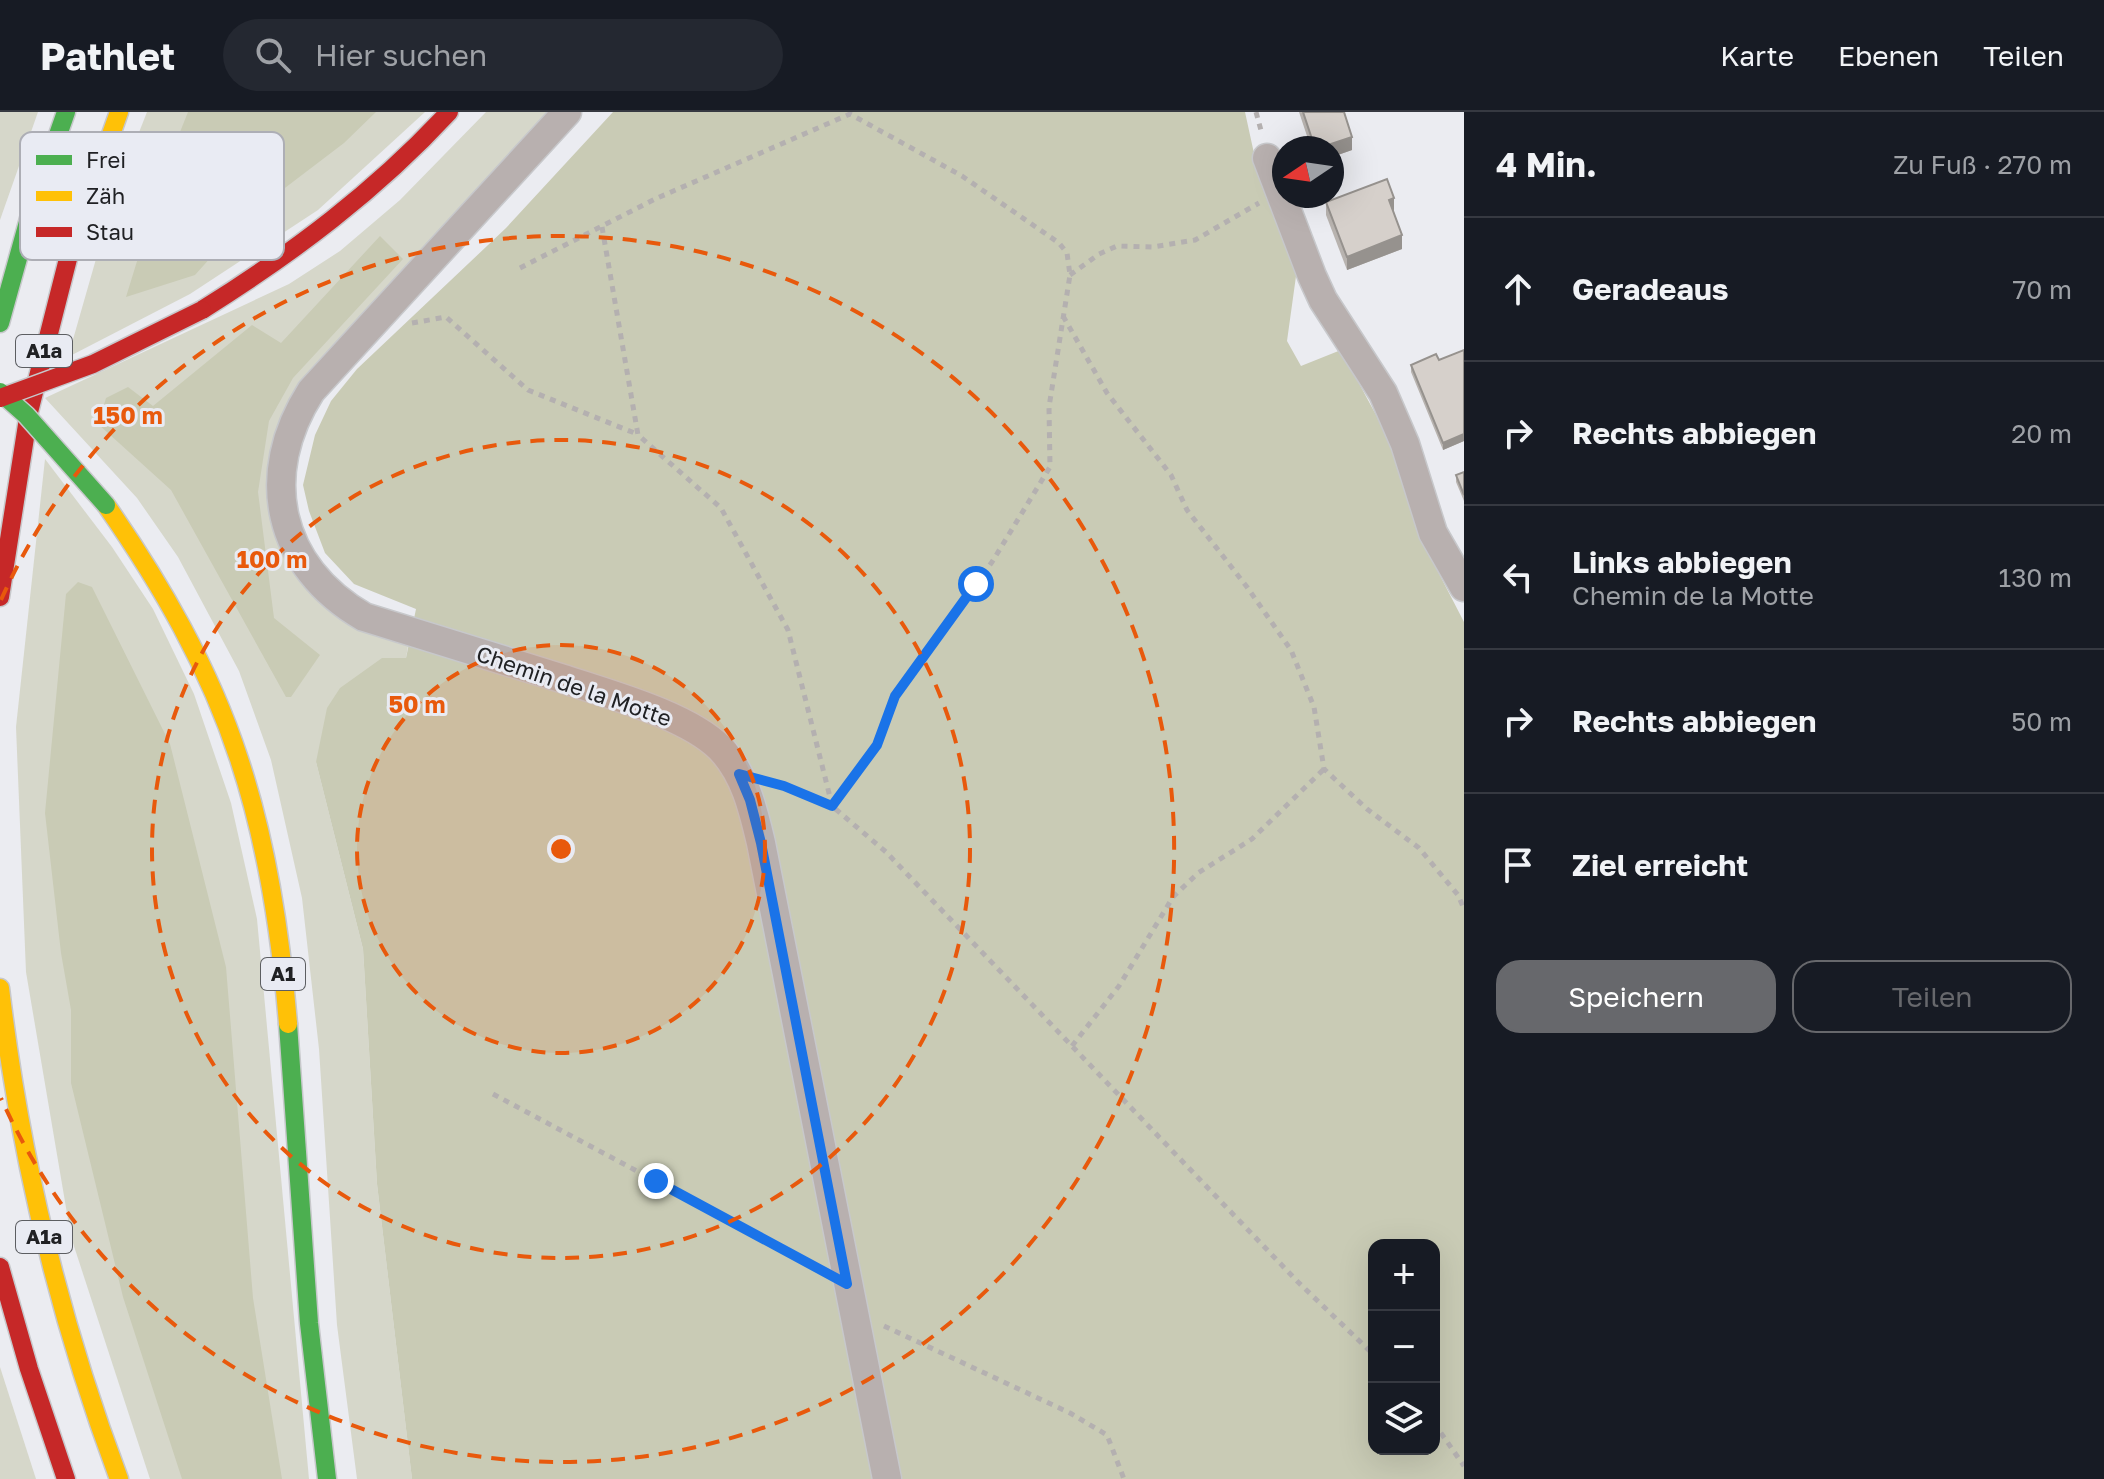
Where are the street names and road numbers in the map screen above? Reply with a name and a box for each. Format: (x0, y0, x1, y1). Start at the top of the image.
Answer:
road number: A1a (16, 335, 72, 367)
street label: Chemin de la Motte (473, 639, 675, 732)
road number: A1 (261, 958, 305, 990)
road number: A1a (16, 1221, 72, 1253)

